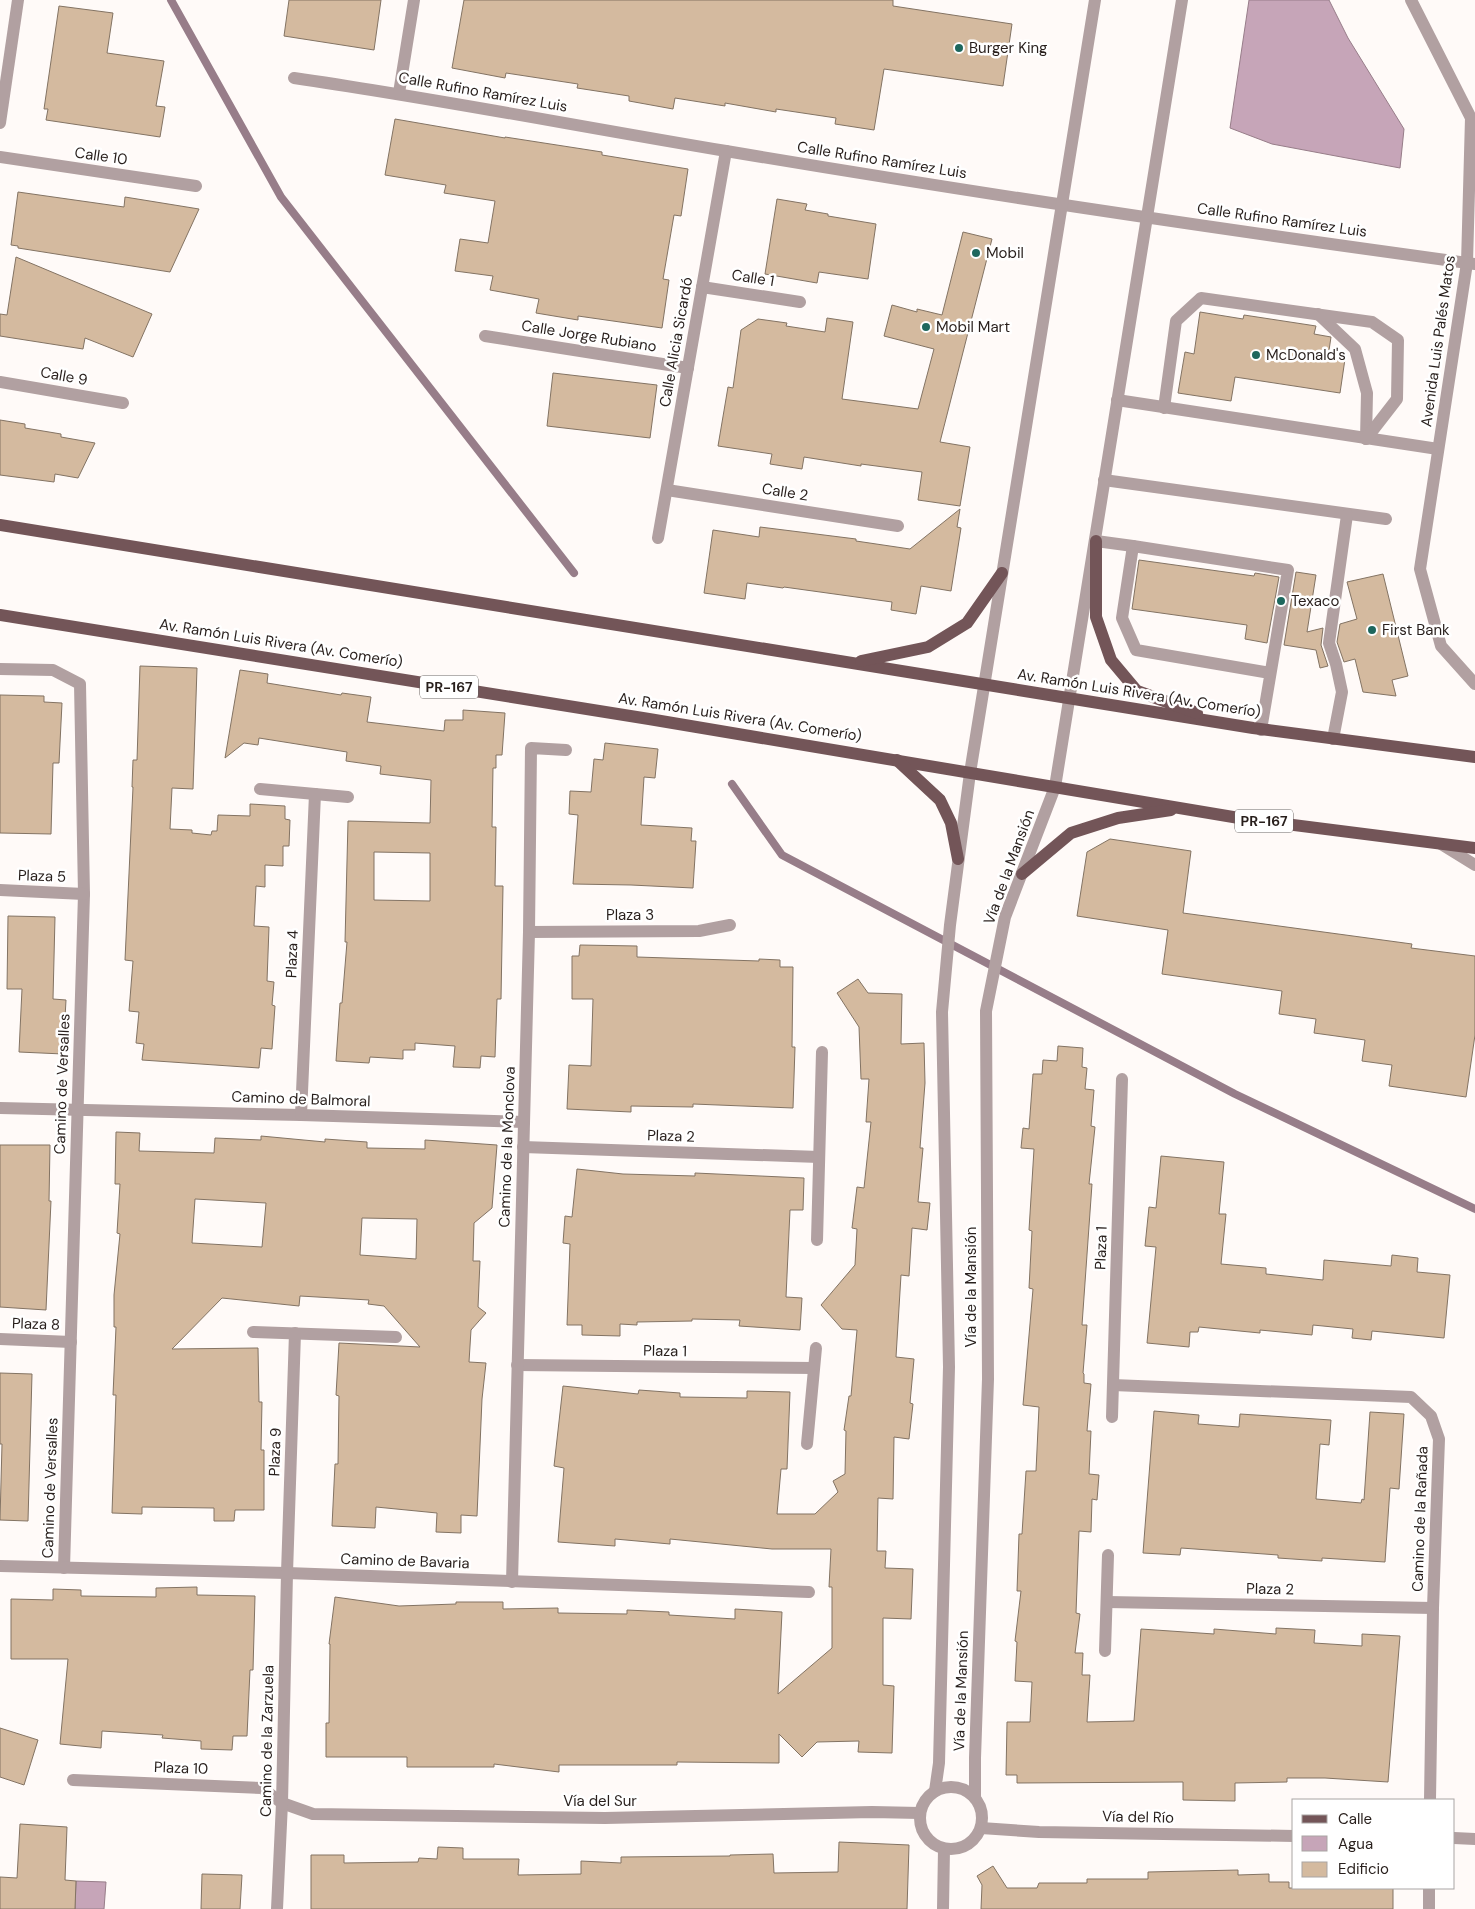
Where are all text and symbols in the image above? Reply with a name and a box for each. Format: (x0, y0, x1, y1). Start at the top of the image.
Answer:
place label: Burger King (969, 38, 1047, 58)
marker: Burger King (953, 42, 965, 54)
street label: Calle Rufino Ramírez Luis (397, 67, 569, 117)
street label: Calle Rufino Ramírez Luis (796, 137, 968, 183)
street label: Calle 10 (73, 142, 129, 170)
street label: Calle Rufino Ramírez Luis (1196, 198, 1368, 242)
place label: Mobil (986, 243, 1024, 263)
marker: Mobil (970, 247, 982, 259)
street label: Avenida Luis Palés Matos (1416, 254, 1460, 428)
street label: Calle 1 (730, 265, 776, 291)
street label: Calle Alicia Sicardó (655, 275, 697, 409)
street label: Calle Jorge Rubiano (520, 315, 658, 357)
place label: Mobil Mart (936, 317, 1010, 337)
marker: Mobil Mart (920, 321, 932, 333)
place label: McDonald's (1266, 345, 1346, 365)
marker: McDonald's (1250, 349, 1262, 361)
street label: Calle 9 (39, 362, 89, 390)
street label: Calle 2 (760, 478, 810, 506)
place label: Texaco (1291, 591, 1339, 611)
marker: Texaco (1275, 595, 1287, 607)
street label: Av. Ramón Luis Rivera (Av. Comerío) (158, 614, 404, 672)
place label: First Bank (1382, 620, 1450, 640)
marker: First Bank (1366, 624, 1378, 636)
street label: Av. Ramón Luis Rivera (Av. Comerío) (1016, 664, 1262, 722)
road number: PR-167 (420, 676, 478, 699)
street label: Av. Ramón Luis Rivera (Av. Comerío) (617, 688, 863, 746)
street label: Vía de la Mansión (979, 807, 1039, 927)
road number: PR-167 (1235, 809, 1293, 832)
street label: Plaza 5 (17, 865, 67, 887)
street label: Plaza 3 (606, 905, 654, 925)
street label: Plaza 4 (281, 929, 303, 979)
street label: Camino de Versalles (50, 1013, 74, 1155)
street label: Camino de la Monclova (494, 1066, 520, 1228)
street label: Camino de Balmoral (231, 1087, 371, 1111)
street label: Plaza 2 (647, 1125, 695, 1147)
street label: Plaza 1 (1090, 1226, 1112, 1270)
street label: Vía de la Mansión (961, 1227, 981, 1347)
street label: Plaza 8 (11, 1313, 61, 1335)
street label: Plaza 1 (643, 1341, 687, 1361)
street label: Camino de Versalles (38, 1417, 62, 1559)
street label: Plaza 9 (264, 1427, 286, 1477)
street label: Camino de la Rañada (1407, 1446, 1433, 1592)
street label: Camino de Bavaria (340, 1549, 470, 1573)
street label: Plaza 2 (1246, 1579, 1294, 1599)
street label: Vía de la Mansión (949, 1630, 973, 1752)
street label: Camino de la Zarzuela (256, 1665, 278, 1817)
street label: Plaza 10 (154, 1757, 208, 1779)
street label: Vía del Sur (563, 1791, 637, 1811)
legend (1292, 1799, 1455, 1889)
street label: Vía del Río (1102, 1806, 1174, 1828)
text: Calle (1338, 1809, 1372, 1829)
text: Agua (1338, 1834, 1373, 1854)
text: Edificio (1338, 1859, 1389, 1879)

